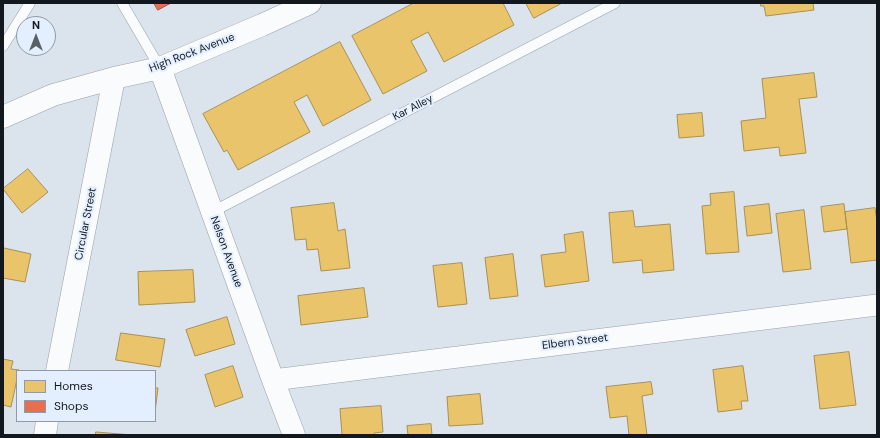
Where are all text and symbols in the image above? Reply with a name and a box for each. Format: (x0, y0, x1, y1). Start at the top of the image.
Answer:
north arrow (16, 16, 56, 56)
text: N (32, 18, 40, 32)
street label: High Rock Avenue (147, 31, 237, 75)
street label: Kar Alley (391, 92, 435, 124)
street label: Circular Street (73, 187, 99, 261)
street label: Nelson Avenue (207, 215, 245, 289)
street label: Elbern Street (541, 331, 609, 353)
legend (16, 370, 156, 422)
text: Homes (54, 378, 93, 394)
text: Shops (54, 398, 89, 414)

